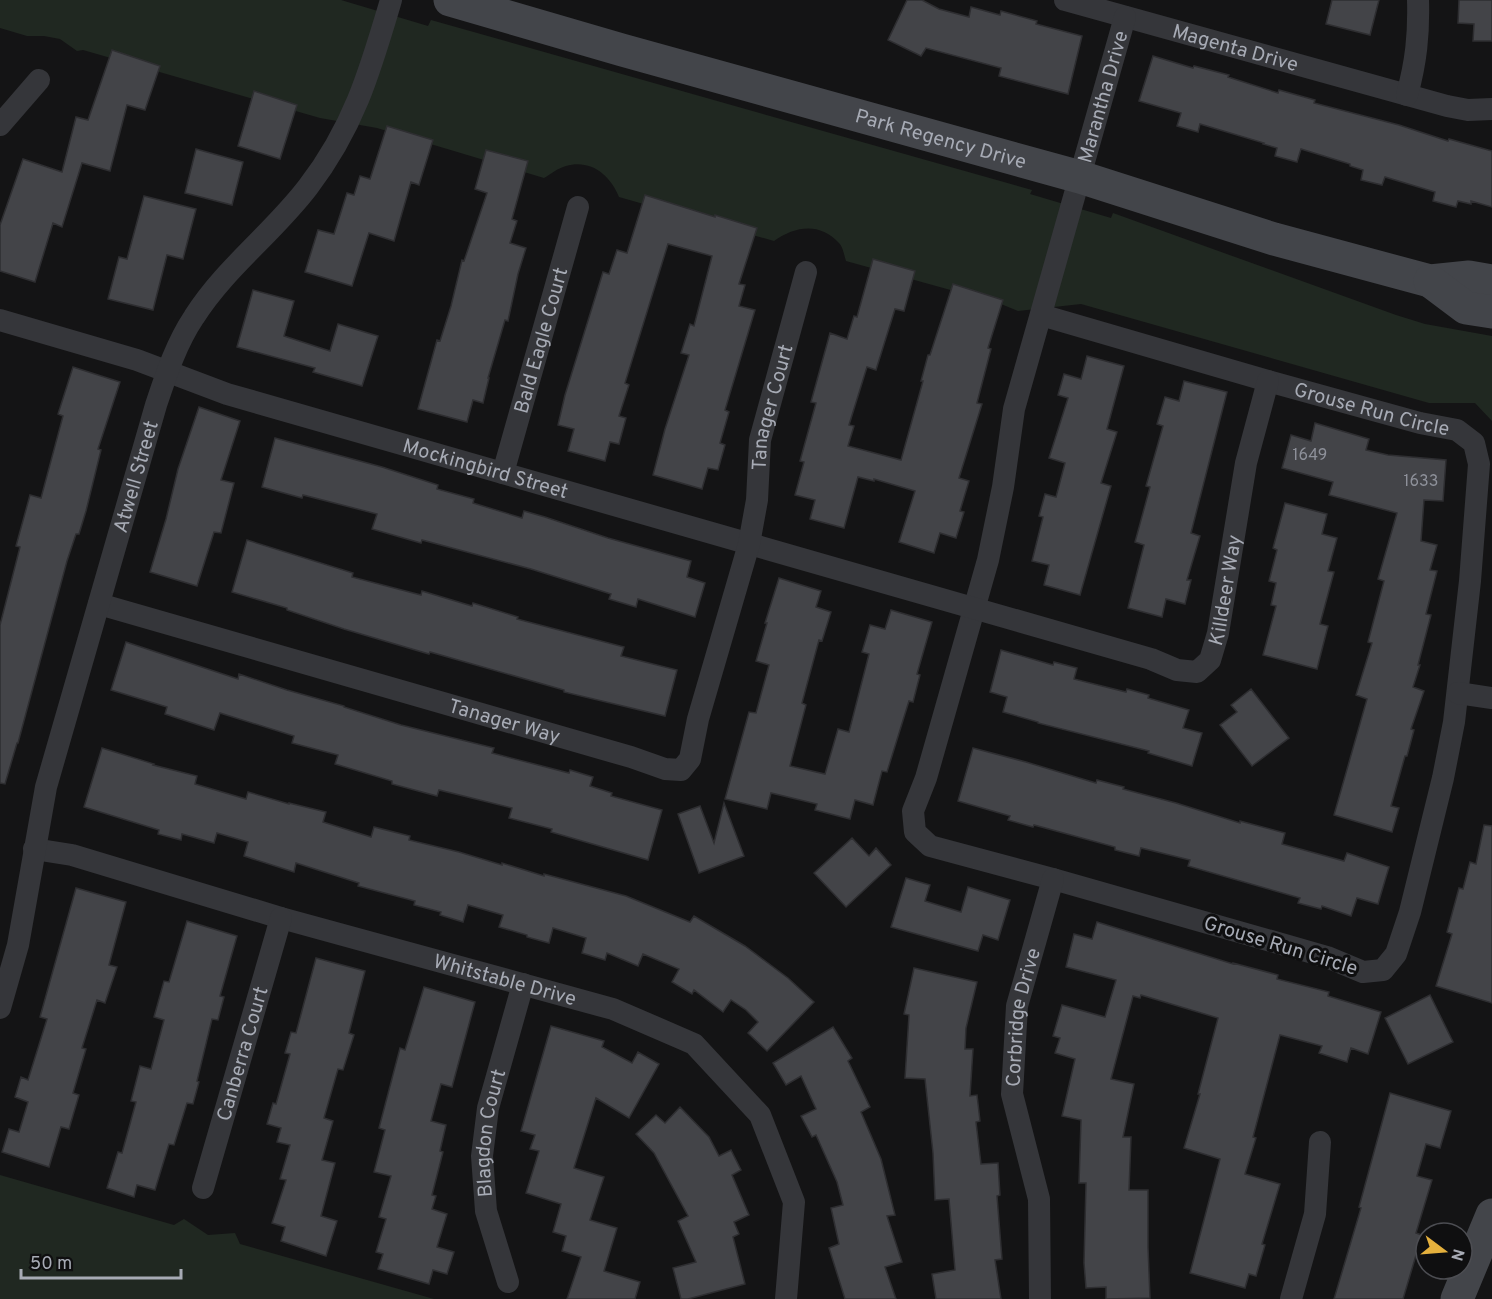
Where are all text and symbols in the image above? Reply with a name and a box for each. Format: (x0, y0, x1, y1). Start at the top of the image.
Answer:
street label: Magenta Drive (1169, 19, 1301, 79)
street label: Marantha Drive (1073, 28, 1136, 166)
street label: Park Regency Drive (852, 104, 1029, 176)
street label: Bald Eagle Court (509, 265, 575, 417)
street label: Tanager Court (747, 342, 801, 471)
street label: Grouse Run Circle (1291, 378, 1451, 443)
street label: Atwell Street (109, 418, 166, 536)
street label: Mockingbird Street (399, 434, 571, 506)
house number: 1649 (1293, 446, 1327, 466)
house number: 1633 (1404, 472, 1438, 492)
street label: Killdeer Way (1204, 533, 1249, 649)
street label: Tanager Way (445, 694, 563, 751)
street label: Grouse Run Circle (1200, 911, 1361, 983)
street label: Corbridge Drive (1001, 945, 1048, 1088)
street label: Whitstable Drive (430, 949, 579, 1013)
street label: Canberra Court (212, 984, 276, 1124)
street label: Blagdon Court (471, 1066, 513, 1198)
north arrow (1414, 1221, 1474, 1281)
scale bar (21, 1242, 182, 1280)
text: N (1445, 1246, 1468, 1263)
text: 50 m (30, 1253, 72, 1276)

